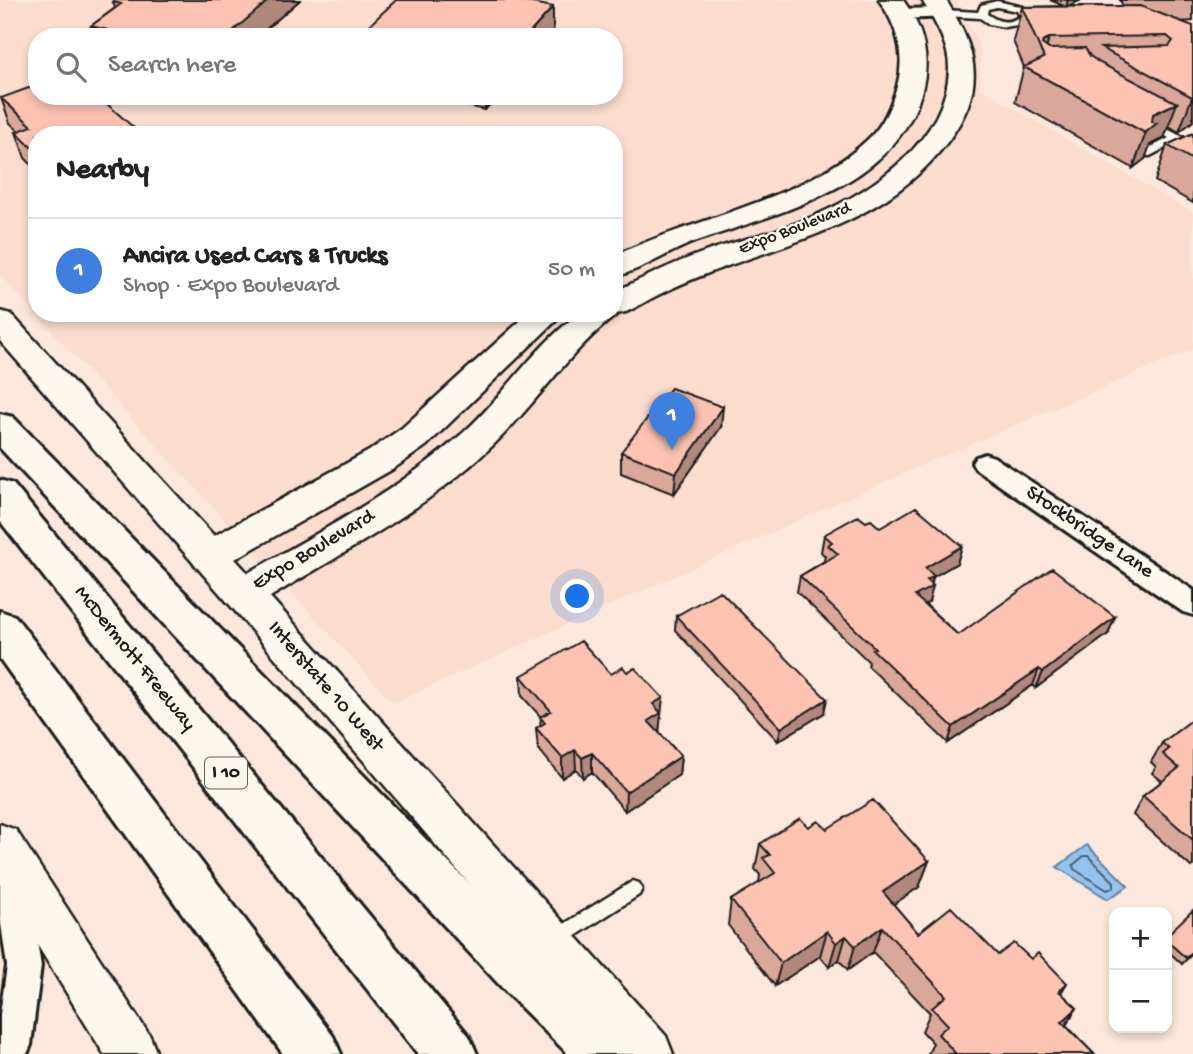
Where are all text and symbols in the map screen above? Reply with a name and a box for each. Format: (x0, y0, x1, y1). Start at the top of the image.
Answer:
search box (28, 28, 623, 105)
icon: search (52, 48, 90, 86)
text: Search here (108, 51, 236, 82)
text: Nearby (56, 154, 149, 189)
street label: Expo Boulevard (736, 197, 855, 260)
text: Ancira Used Cars & Trucks (123, 242, 387, 273)
text: 1 (74, 257, 84, 284)
text: 50 m (548, 257, 595, 284)
text: Shop · Expo Boulevard (123, 273, 338, 300)
pin: 1 (649, 392, 695, 450)
street label: Stockbridge Lane (1020, 481, 1159, 586)
street label: Expo Boulevard (248, 504, 381, 597)
your location (560, 579, 594, 613)
street label: McDermott Freeway (68, 581, 200, 737)
street label: Interstate 10 West (262, 617, 390, 759)
road number: I 10 (205, 758, 247, 788)
map controls (1109, 907, 1172, 1033)
button: + (1109, 907, 1172, 970)
button: − (1109, 970, 1172, 1033)

